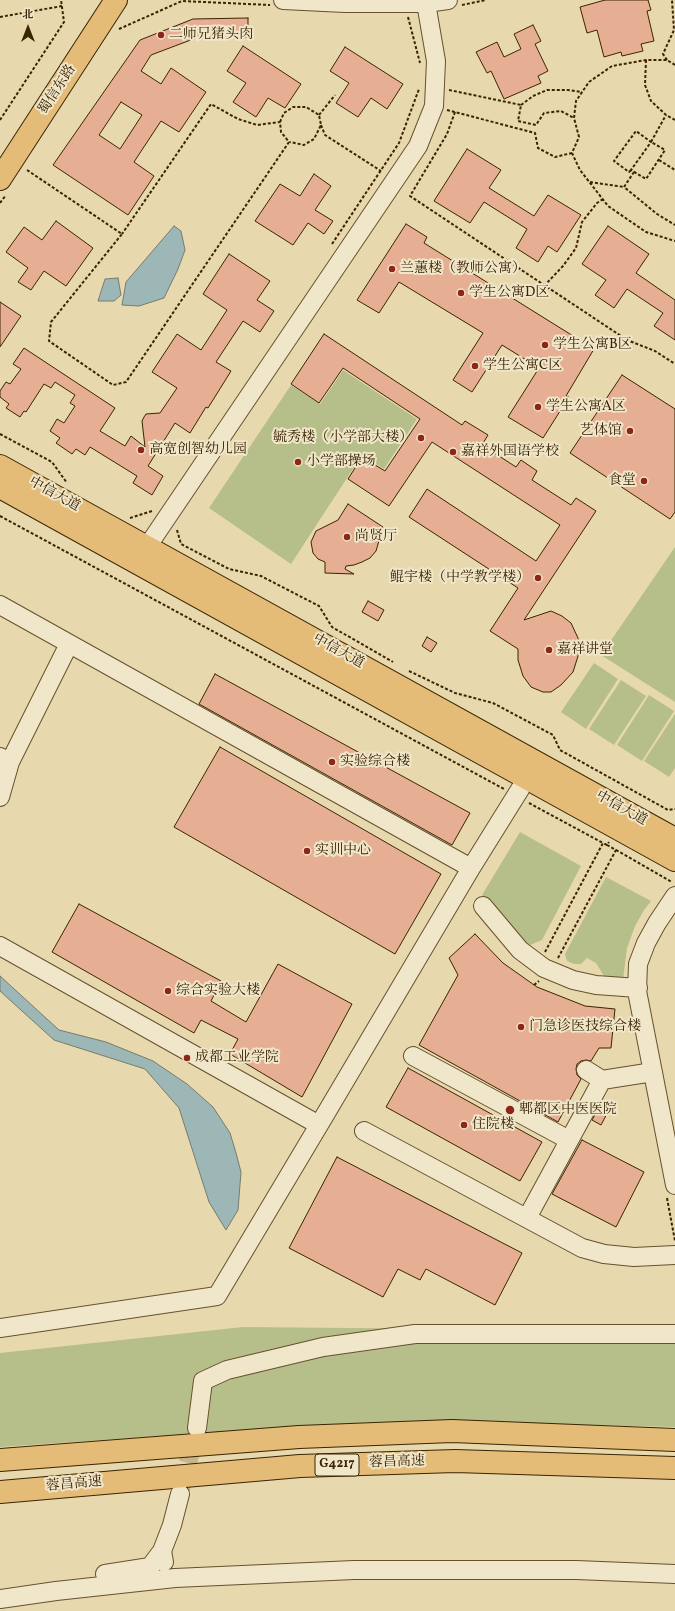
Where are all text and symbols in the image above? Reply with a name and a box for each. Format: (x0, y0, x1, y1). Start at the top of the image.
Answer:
north arrow (8, 8, 48, 48)
text: 北 (23, 8, 34, 23)
place label: 二师兄猪头肉 (169, 27, 253, 43)
marker: 二师兄猪头肉 (156, 30, 166, 40)
street label: 蜀信东路 (36, 62, 80, 118)
place label: 兰蕙楼（教师公寓） (400, 261, 526, 277)
marker: 兰蕙楼（教师公寓） (387, 264, 397, 274)
place label: 学生公寓D区 (469, 285, 549, 301)
marker: 学生公寓D区 (456, 288, 466, 298)
place label: 学生公寓B区 (553, 337, 632, 353)
marker: 学生公寓B区 (540, 340, 550, 350)
place label: 学生公寓C区 (483, 358, 562, 374)
marker: 学生公寓C区 (470, 361, 480, 371)
place label: 学生公寓A区 (546, 399, 626, 415)
marker: 学生公寓A区 (533, 402, 543, 412)
place label: 艺体馆 (580, 423, 622, 439)
marker: 艺体馆 (625, 426, 635, 436)
place label: 毓秀楼（小学部大楼） (273, 430, 413, 446)
marker: 毓秀楼（小学部大楼） (416, 433, 426, 443)
place label: 高宽创智幼儿园 (149, 442, 247, 458)
place label: 嘉祥外国语学校 (461, 444, 559, 460)
marker: 高宽创智幼儿园 (136, 445, 146, 455)
marker: 嘉祥外国语学校 (448, 447, 458, 457)
place label: 小学部操场 (306, 454, 376, 470)
marker: 小学部操场 (293, 457, 303, 467)
place label: 食堂 (608, 473, 636, 489)
street label: 中信大道 (25, 474, 83, 516)
marker: 食堂 (639, 476, 649, 486)
place label: 尚贤厅 (355, 529, 397, 545)
marker: 尚贤厅 (342, 532, 352, 542)
place label: 鲲宇楼（中学教学楼） (390, 570, 530, 586)
marker: 鲲宇楼（中学教学楼） (533, 573, 543, 583)
street label: 中信大道 (309, 631, 367, 673)
place label: 嘉祥讲堂 (557, 642, 613, 658)
marker: 嘉祥讲堂 (544, 645, 554, 655)
place label: 实验综合楼 (340, 754, 410, 770)
marker: 实验综合楼 (327, 757, 337, 767)
street label: 中信大道 (592, 788, 650, 830)
place label: 实训中心 (315, 843, 371, 859)
marker: 实训中心 (302, 846, 312, 856)
place label: 综合实验大楼 (176, 983, 260, 999)
marker: 综合实验大楼 (163, 986, 173, 996)
place label: 门急诊医技综合楼 (529, 1019, 641, 1035)
marker: 门急诊医技综合楼 (516, 1022, 526, 1032)
place label: 成都工业学院 (195, 1050, 279, 1066)
marker: 成都工业学院 (182, 1053, 192, 1063)
place label: 郫都区中医医院 (519, 1102, 617, 1118)
marker: 郫都区中医医院 (504, 1104, 516, 1116)
place label: 住院楼 (472, 1117, 514, 1133)
marker: 住院楼 (459, 1120, 469, 1130)
road number: G4217 (315, 1454, 359, 1476)
street label: 蓉昌高速 (369, 1454, 425, 1472)
street label: 蓉昌高速 (45, 1474, 103, 1496)

